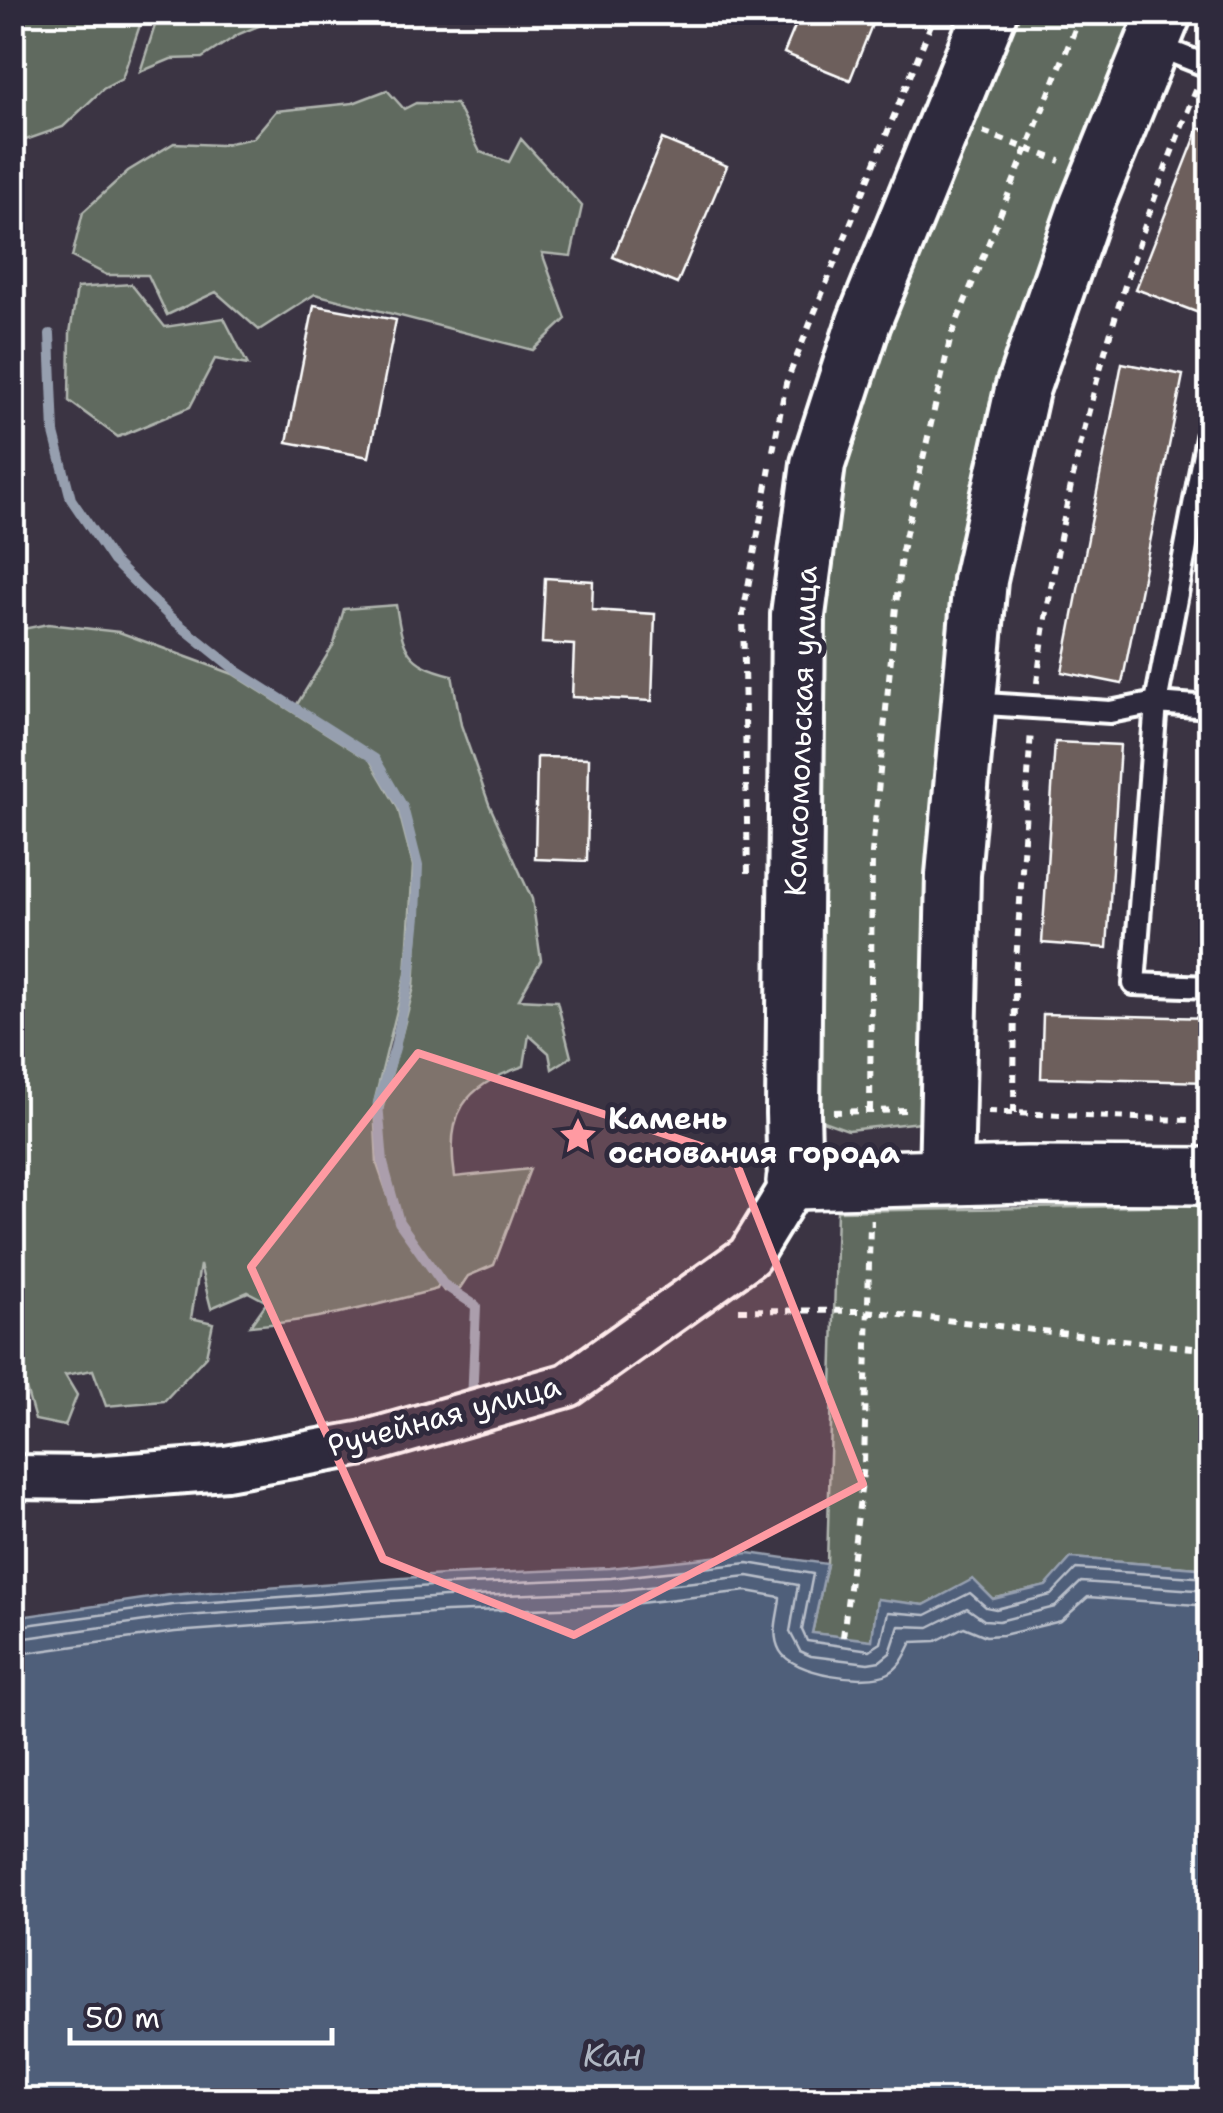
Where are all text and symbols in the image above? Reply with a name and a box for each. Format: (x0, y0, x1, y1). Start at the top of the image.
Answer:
street label: Комсомольская улица (774, 565, 827, 897)
place label: Камень основания города (608, 1098, 900, 1173)
place icon: Камень основания города (557, 1115, 599, 1157)
street label: Ручейная улица (323, 1365, 565, 1466)
scale bar (70, 1983, 332, 2045)
text: 50 m (85, 1997, 160, 2038)
water label: Кан (582, 2032, 642, 2077)

